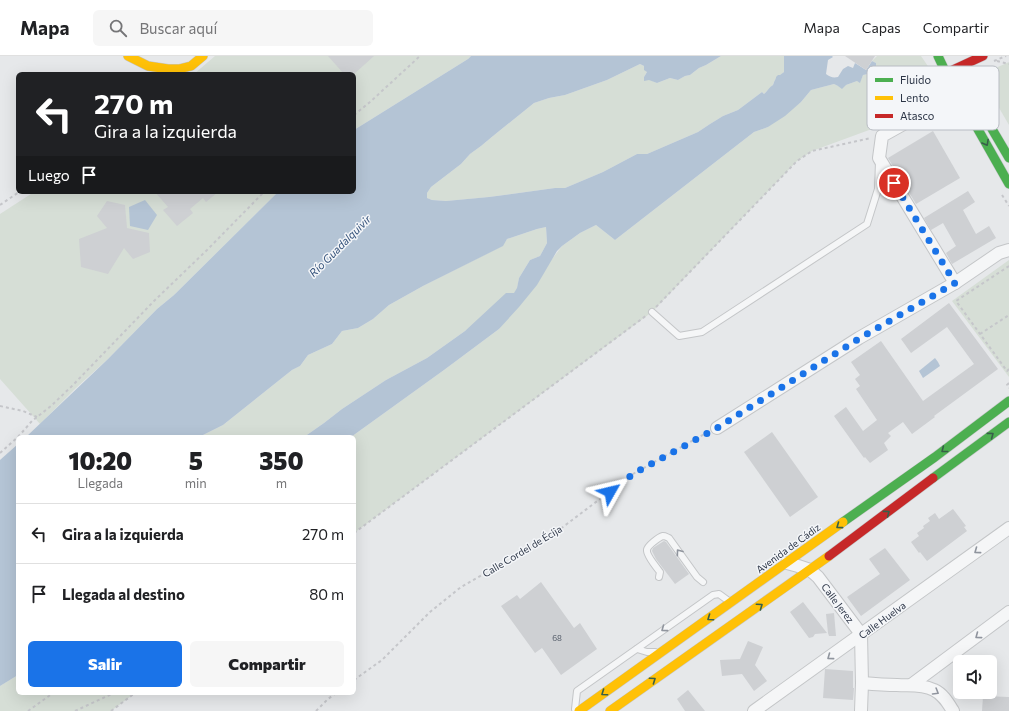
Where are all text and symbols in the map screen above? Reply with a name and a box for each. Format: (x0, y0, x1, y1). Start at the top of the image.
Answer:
search box (93, 10, 373, 46)
text: Mapa (20, 16, 69, 39)
icon: search (107, 17, 129, 39)
text: Buscar aquí (139, 19, 217, 37)
text: Mapa (804, 19, 840, 36)
text: Capas (862, 19, 901, 36)
text: Compartir (923, 19, 989, 36)
legend (867, 66, 999, 130)
text: Fluido (900, 73, 931, 86)
text: 270 m (94, 86, 173, 120)
icon: left (28, 88, 80, 140)
text: Lento (900, 91, 930, 104)
text: Atasco (900, 109, 935, 122)
text: Gira a la izquierda (94, 120, 237, 142)
one-way arrow (981, 139, 988, 146)
icon: arrive (78, 164, 100, 186)
text: Luego (28, 166, 70, 184)
pin (877, 166, 911, 200)
icon: arrive (883, 172, 905, 194)
water label: Río Guadalquivir (306, 212, 374, 279)
one-way arrow (987, 433, 994, 440)
one-way arrow (942, 445, 949, 452)
text: 10:20 (68, 446, 132, 475)
text: 5 (189, 446, 203, 475)
text: 350 (259, 446, 304, 475)
position arrow (589, 471, 631, 513)
text: Llegada (77, 475, 123, 491)
text: min (185, 475, 207, 491)
text: m (276, 475, 287, 491)
one-way arrow (883, 510, 890, 517)
street label: Avenida de Cádiz (754, 521, 822, 575)
one-way arrow (836, 521, 843, 529)
street label: Calle Cordel de Écija (480, 522, 564, 580)
icon: left (28, 523, 50, 545)
text: Gira a la izquierda (62, 525, 184, 543)
text: 270 m (302, 525, 344, 543)
one-way arrow (975, 546, 982, 553)
one-way arrow (676, 549, 683, 556)
street label: Calle Jerez (819, 581, 857, 625)
icon: arrive (28, 583, 50, 605)
text: Llegada al destino (62, 585, 185, 603)
text: 80 m (309, 585, 344, 603)
street label: Calle Huelva (856, 599, 908, 641)
one-way arrow (755, 604, 762, 611)
one-way arrow (708, 613, 715, 620)
one-way arrow (662, 624, 669, 631)
one-way arrow (975, 631, 982, 638)
house number: 68 (552, 633, 562, 643)
button: Salir (28, 641, 182, 687)
button: Compartir (190, 641, 344, 687)
one-way arrow (827, 652, 834, 659)
map controls (953, 655, 997, 699)
button: sound (953, 655, 997, 699)
one-way arrow (649, 678, 656, 685)
one-way arrow (602, 688, 609, 695)
one-way arrow (932, 688, 939, 695)

